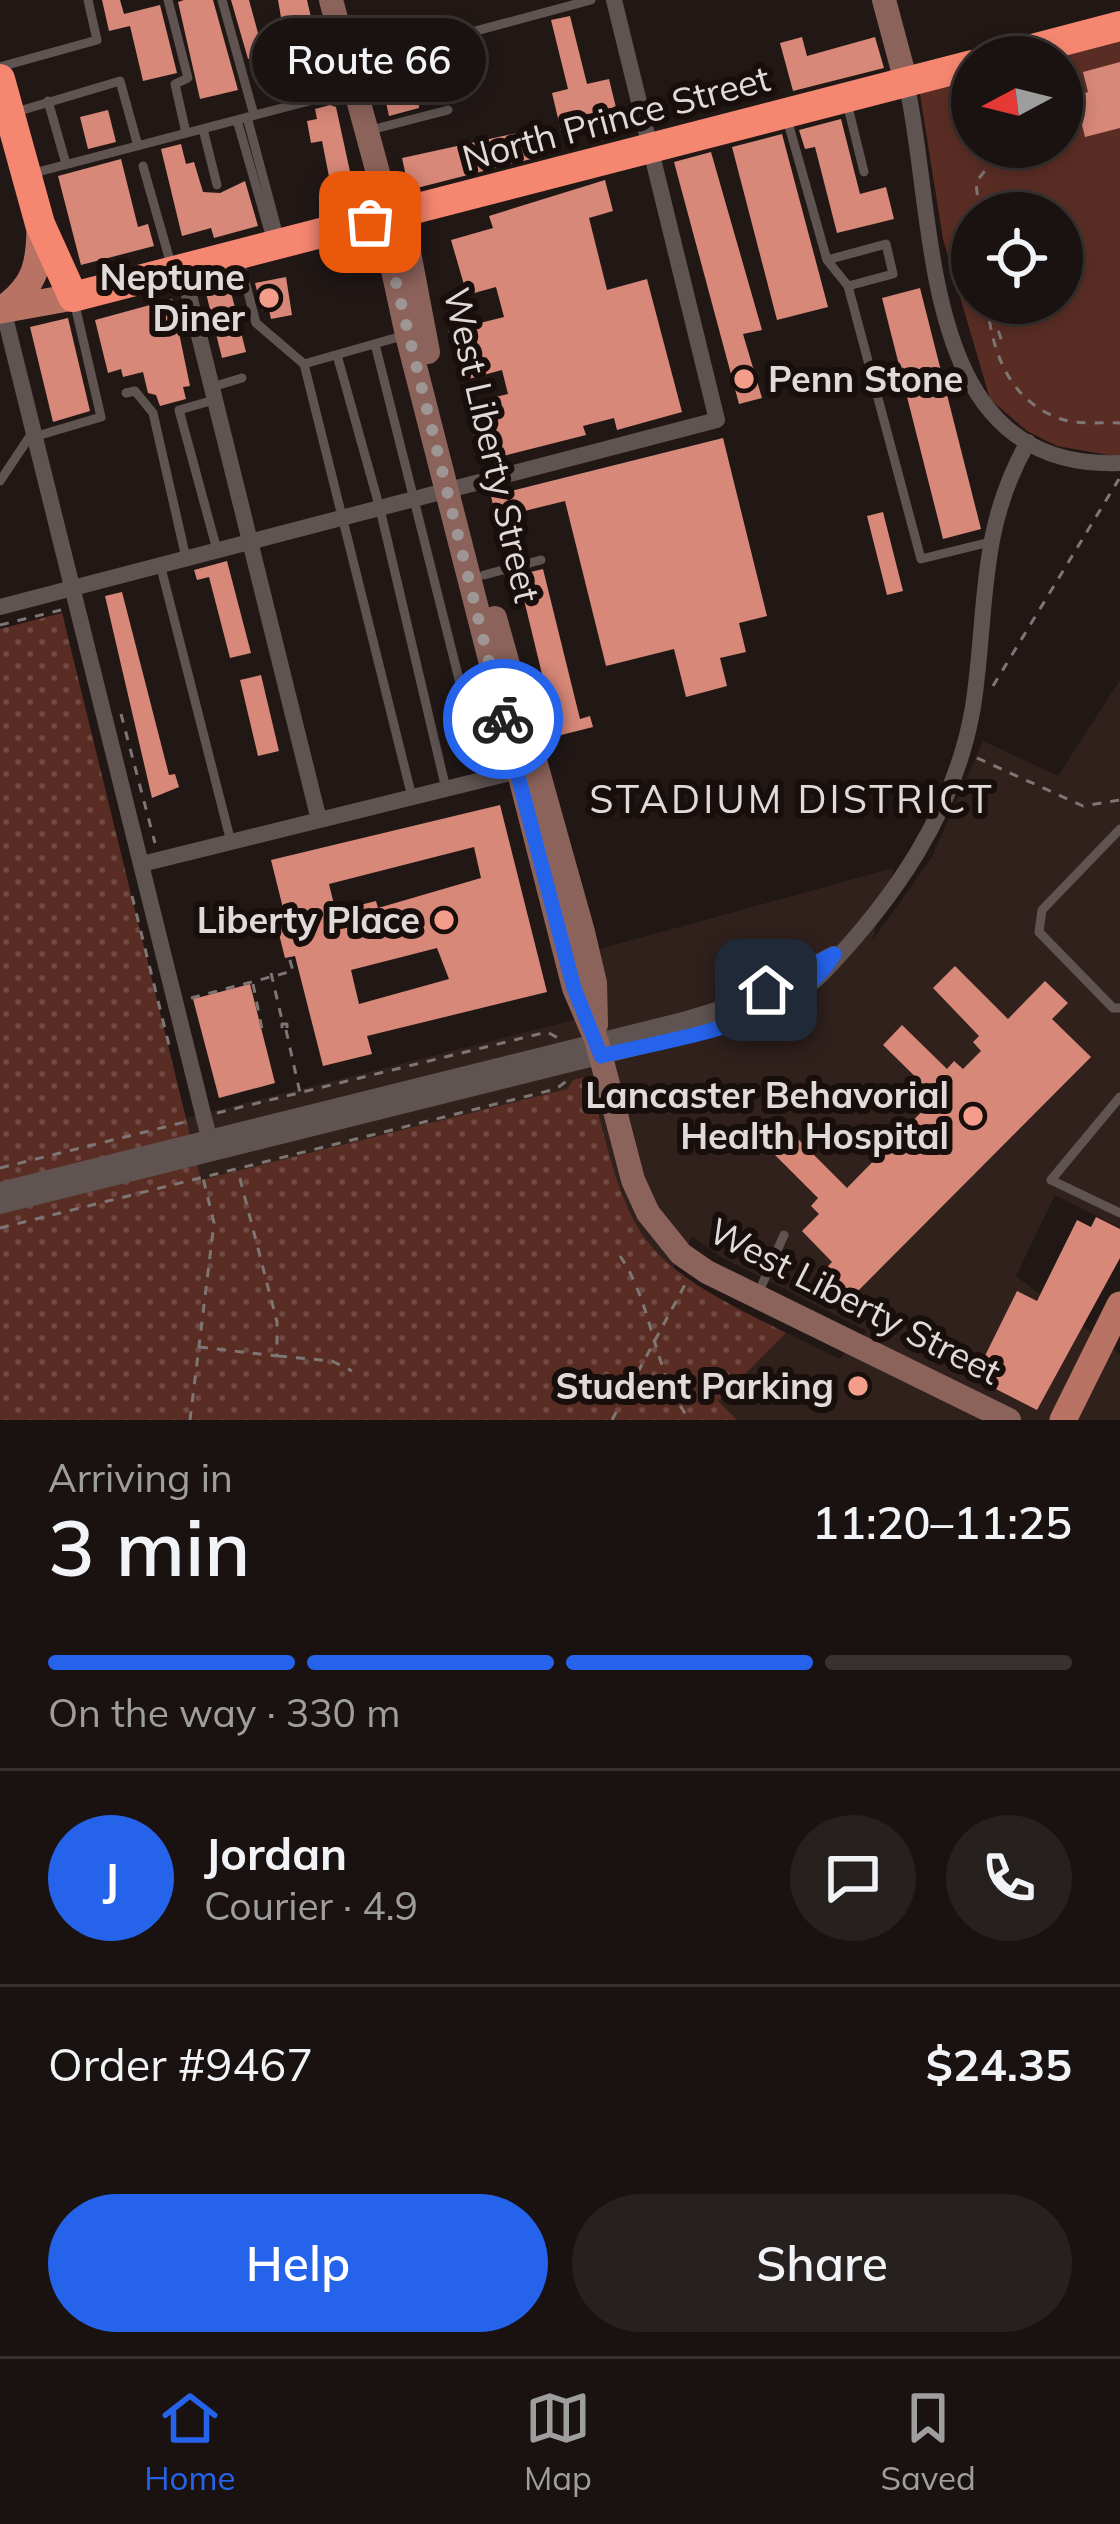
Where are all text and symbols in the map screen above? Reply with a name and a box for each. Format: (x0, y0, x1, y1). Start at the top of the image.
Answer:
callout: Route 66 (253, 18, 487, 102)
text: Route 66 (287, 35, 451, 84)
north arrow (951, 36, 1083, 168)
map controls (951, 36, 1083, 324)
street label: North Prince Street (457, 55, 774, 180)
pin (319, 171, 421, 273)
icon: bag (337, 189, 403, 255)
button: locate (951, 192, 1083, 324)
place label: Neptune Diner (99, 254, 246, 340)
street label: West Liberty Street (434, 283, 551, 607)
marker: Neptune Diner (256, 285, 282, 311)
place label: Penn Stone (768, 356, 963, 401)
marker: Penn Stone (731, 366, 757, 392)
courier (443, 659, 563, 779)
icon: bike (470, 686, 536, 752)
district label: STADIUM DISTRICT (589, 774, 995, 823)
place label: Liberty Place (197, 897, 420, 942)
marker: Liberty Place (431, 907, 457, 933)
pin (715, 939, 817, 1041)
icon: home (733, 957, 799, 1023)
place label: Lancaster Behavorial Health Hospital (585, 1072, 949, 1158)
marker: Lancaster Behavorial Health Hospital (960, 1103, 986, 1129)
street label: West Liberty Street (702, 1208, 1009, 1394)
place label: Student Parking (556, 1363, 834, 1408)
marker: Student Parking (845, 1373, 871, 1399)
text: Arriving in (48, 1453, 233, 1502)
text: 11:20–11:25 (812, 1494, 1072, 1550)
text: 3 min (48, 1498, 251, 1596)
text: On the way · 330 m (48, 1688, 400, 1737)
button: chat (790, 1815, 916, 1941)
button: phone (946, 1815, 1072, 1941)
text: Jordan (204, 1825, 347, 1881)
text: J (103, 1850, 119, 1906)
text: Courier · 4.9 (204, 1881, 418, 1930)
text: Order #9467 (48, 2036, 313, 2092)
text: $24.35 (926, 2036, 1072, 2092)
button: Help (48, 2194, 548, 2332)
button: Share (572, 2194, 1072, 2332)
tab: Home (144, 2385, 235, 2498)
tab: Map (524, 2385, 592, 2498)
tab: Saved (880, 2385, 976, 2498)

